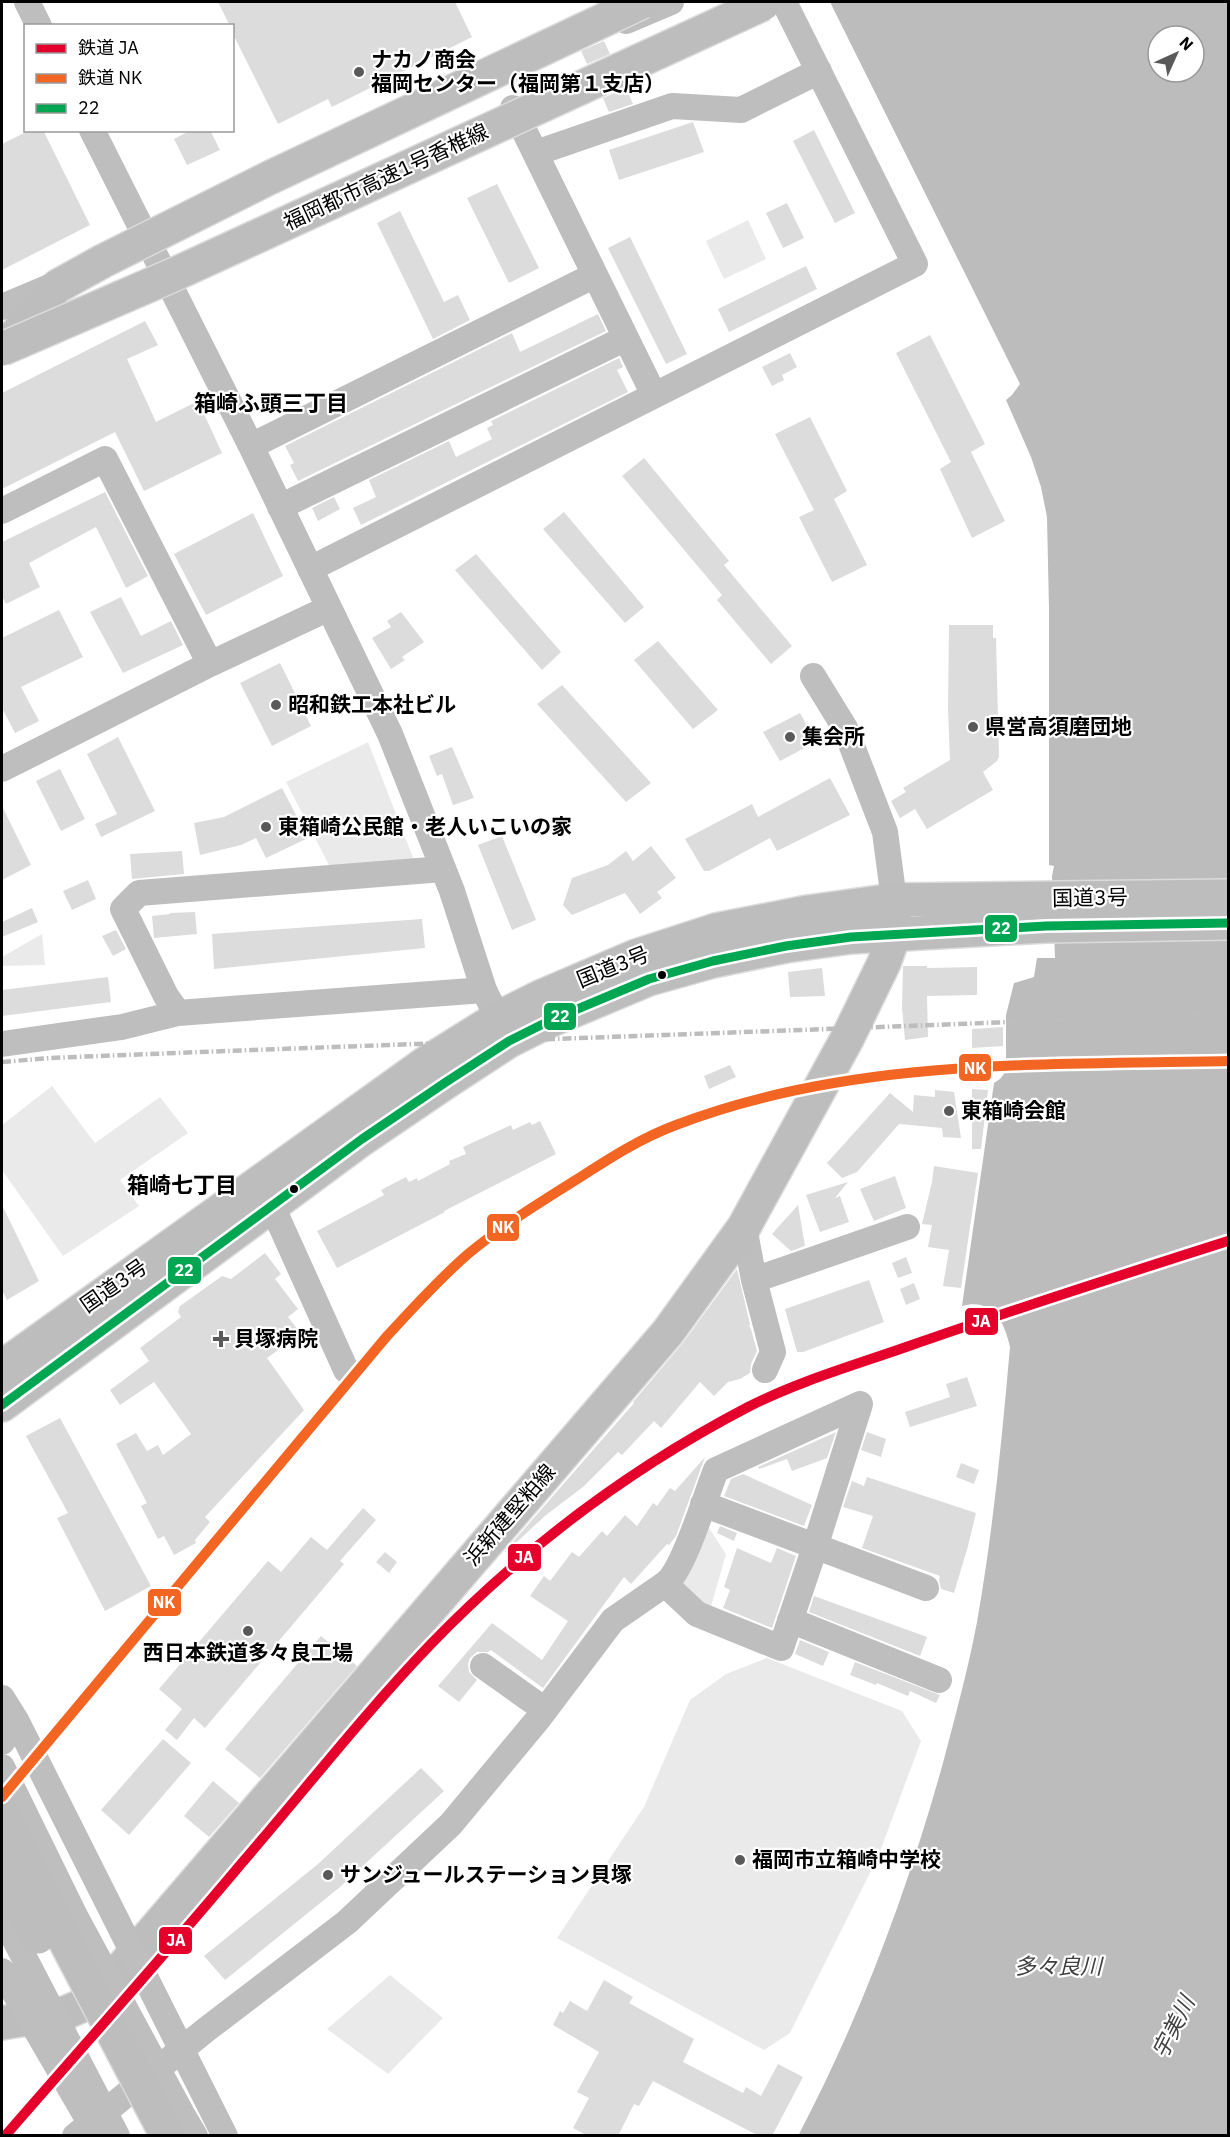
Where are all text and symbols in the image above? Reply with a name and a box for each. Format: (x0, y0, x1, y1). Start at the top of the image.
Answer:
legend (24, 24, 234, 132)
north arrow (1146, 24, 1206, 84)
text: N (1175, 32, 1198, 55)
text: 鉄道 JA (78, 36, 139, 59)
place label: ナカノ商会 福岡センター（福岡第１支店） (371, 45, 665, 97)
marker: ナカノ商会 福岡センター（福岡第１支店） (352, 65, 366, 79)
text: 鉄道 NK (78, 66, 143, 89)
text: 22 (78, 96, 100, 119)
street label: 福岡都市高速1号香椎線 (279, 116, 492, 236)
district label: 箱崎ふ頭三丁目 (194, 388, 348, 417)
place label: 昭和鉄工本社ビル (288, 690, 456, 718)
marker: 昭和鉄工本社ビル (269, 698, 283, 712)
place label: 県営高須磨団地 (985, 712, 1132, 740)
marker: 県営高須磨団地 (966, 720, 980, 734)
place label: 集会所 (802, 722, 865, 750)
marker: 集会所 (783, 730, 797, 744)
place label: 東箱崎公民館・老人いこいの家 (278, 812, 572, 840)
marker: 東箱崎公民館・老人いこいの家 (259, 820, 273, 834)
street label: 国道3号 (1052, 882, 1128, 912)
line badge: 22 (984, 914, 1018, 943)
text: 22 (991, 918, 1011, 938)
street label: 国道3号 (572, 939, 653, 993)
unlabelled marker (656, 969, 668, 981)
line badge: 22 (543, 1002, 577, 1031)
text: 22 (550, 1006, 570, 1026)
line badge: NK (958, 1053, 992, 1082)
text: NK (964, 1058, 986, 1078)
place label: 東箱崎会館 (961, 1096, 1066, 1124)
marker: 東箱崎会館 (942, 1104, 956, 1118)
district label: 箱崎七丁目 (127, 1170, 237, 1199)
unlabelled marker (288, 1183, 300, 1195)
line badge: NK (486, 1213, 520, 1242)
text: NK (492, 1217, 514, 1237)
street label: 国道3号 (74, 1252, 152, 1318)
line badge: 22 (167, 1256, 202, 1285)
text: 22 (174, 1260, 194, 1280)
line badge: JA (964, 1307, 999, 1336)
text: JA (971, 1311, 991, 1331)
place label: 貝塚病院 (234, 1324, 318, 1352)
marker: 貝塚病院 (212, 1330, 230, 1348)
street label: 浜新建堅粕線 (457, 1458, 561, 1571)
line badge: JA (507, 1543, 542, 1572)
text: JA (514, 1547, 534, 1567)
line badge: NK (147, 1588, 182, 1617)
text: NK (153, 1592, 175, 1612)
marker: 西日本鉄道多々良工場 (241, 1624, 255, 1638)
place label: 西日本鉄道多々良工場 (143, 1638, 353, 1666)
place label: 福岡市立箱崎中学校 (752, 1845, 941, 1873)
marker: 福岡市立箱崎中学校 (733, 1853, 747, 1867)
place label: サンジュールステーション貝塚 (340, 1860, 632, 1888)
marker: サンジュールステーション貝塚 (321, 1868, 335, 1882)
line badge: JA (158, 1926, 193, 1955)
text: JA (166, 1930, 186, 1950)
water label: 多々良川 (1014, 1951, 1104, 1980)
water label: 宇美川 (1145, 1989, 1201, 2063)

